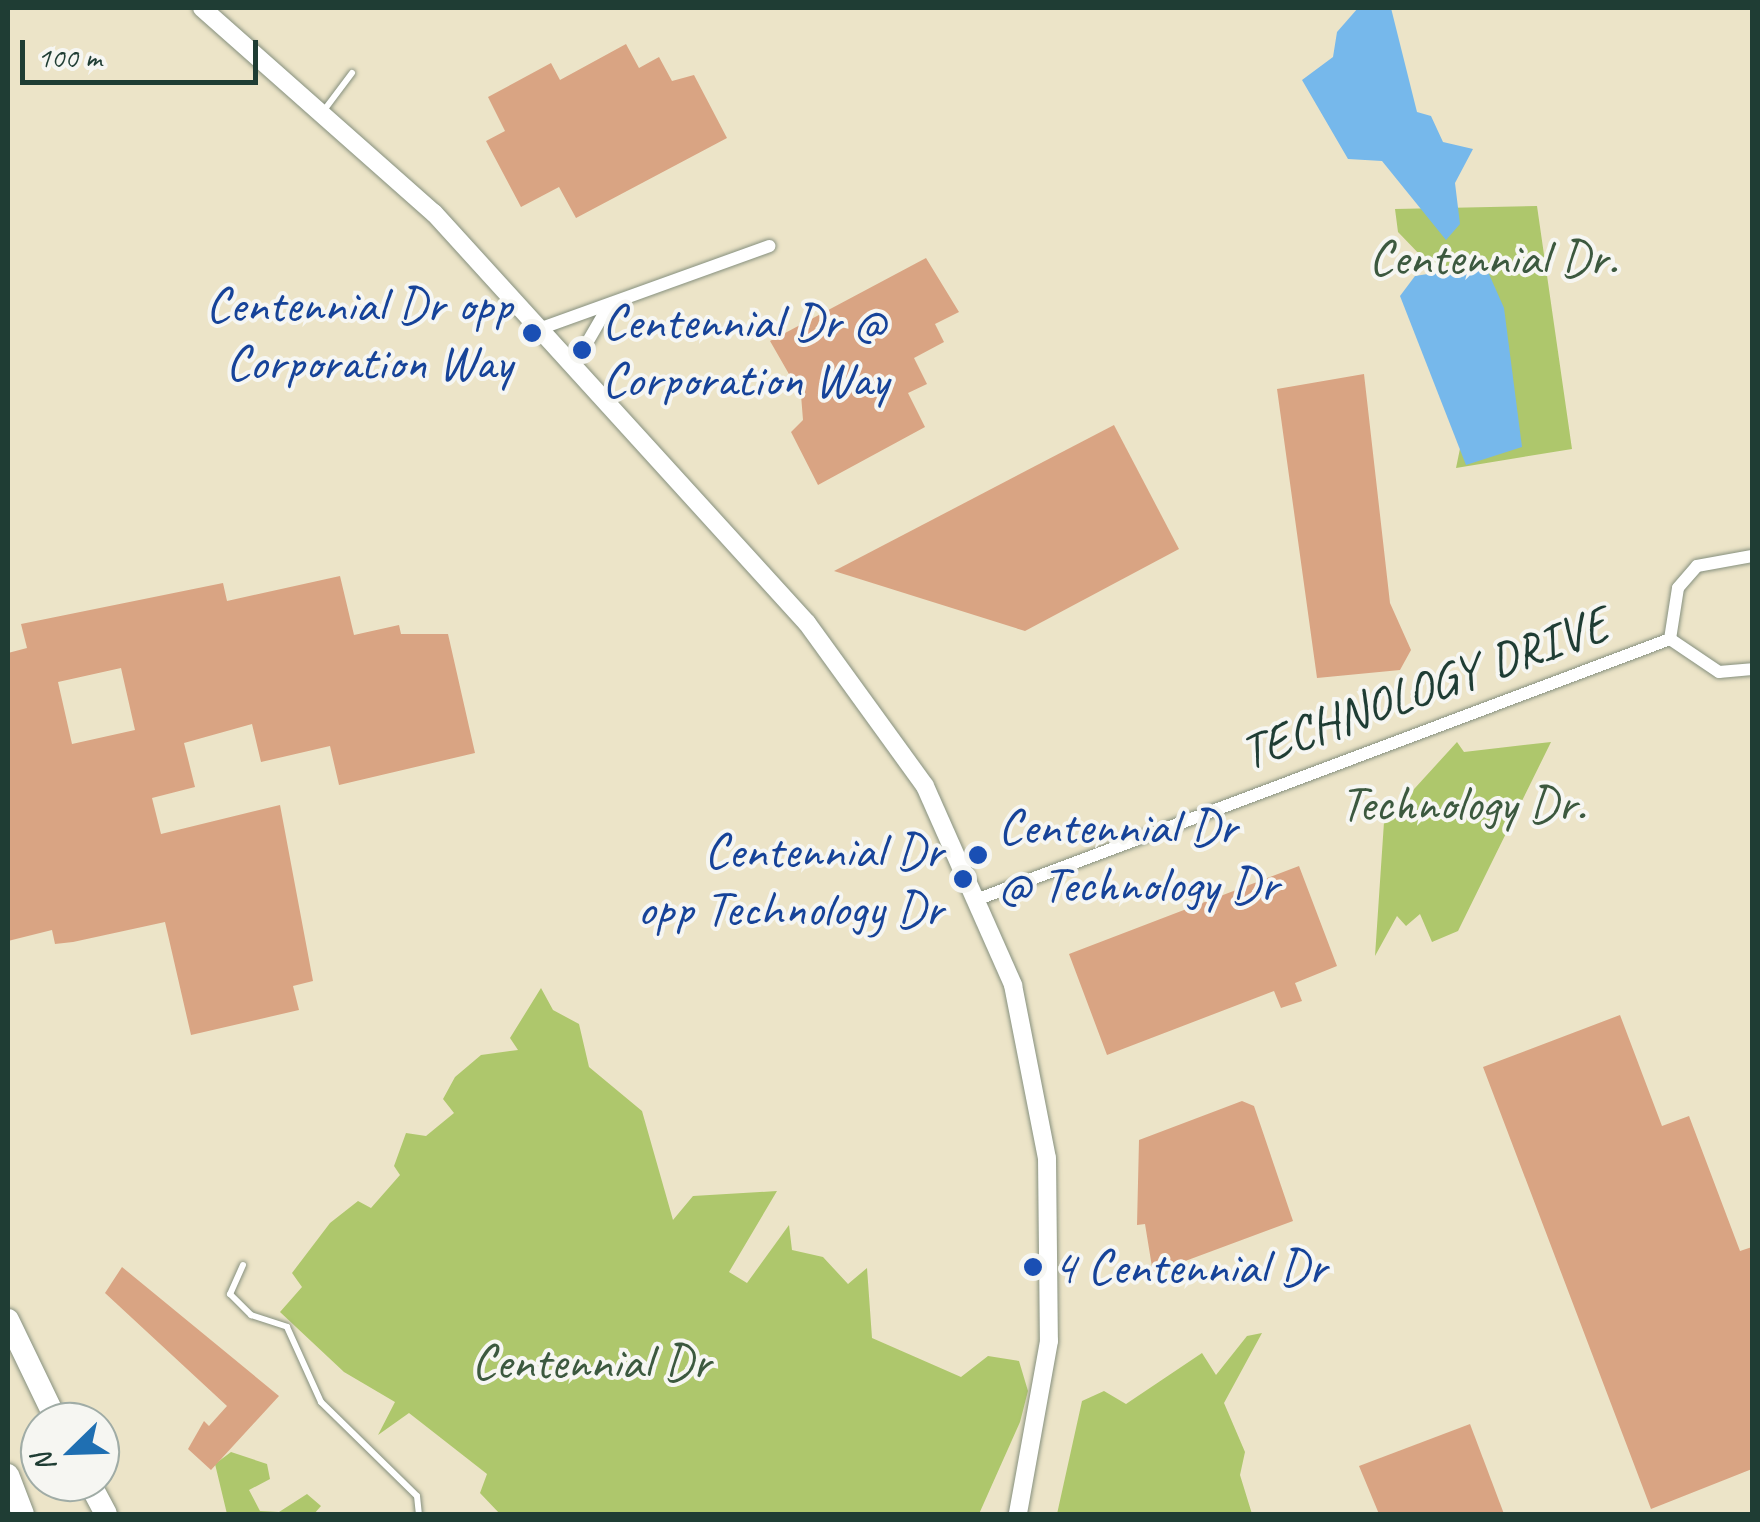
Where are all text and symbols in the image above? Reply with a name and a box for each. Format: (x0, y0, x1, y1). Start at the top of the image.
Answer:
scale bar (25, 20, 262, 82)
text: 100 m (37, 38, 102, 76)
park label: Centennial Dr. (1368, 228, 1618, 288)
place label: Centennial Dr opp Corporation Way (205, 274, 512, 392)
place label: Centennial Dr @ Corporation Way (602, 291, 889, 408)
marker: Centennial Dr opp Corporation Way (521, 322, 543, 344)
marker: Centennial Dr @ Corporation Way (571, 339, 593, 361)
street label: TECHNOLOGY DRIVE (1232, 594, 1616, 782)
park label: Technology Dr. (1340, 774, 1586, 834)
place label: Centennial Dr @ Technology Dr (998, 796, 1278, 914)
place label: Centennial Dr opp Technology Dr (640, 820, 943, 938)
marker: Centennial Dr @ Technology Dr (967, 844, 989, 866)
marker: Centennial Dr opp Technology Dr (952, 868, 974, 890)
place label: 4 Centennial Dr (1053, 1237, 1327, 1297)
marker: 4 Centennial Dr (1022, 1256, 1044, 1278)
park label: Centennial Dr (471, 1332, 711, 1392)
north arrow (20, 1402, 120, 1502)
text: N (24, 1448, 63, 1478)

